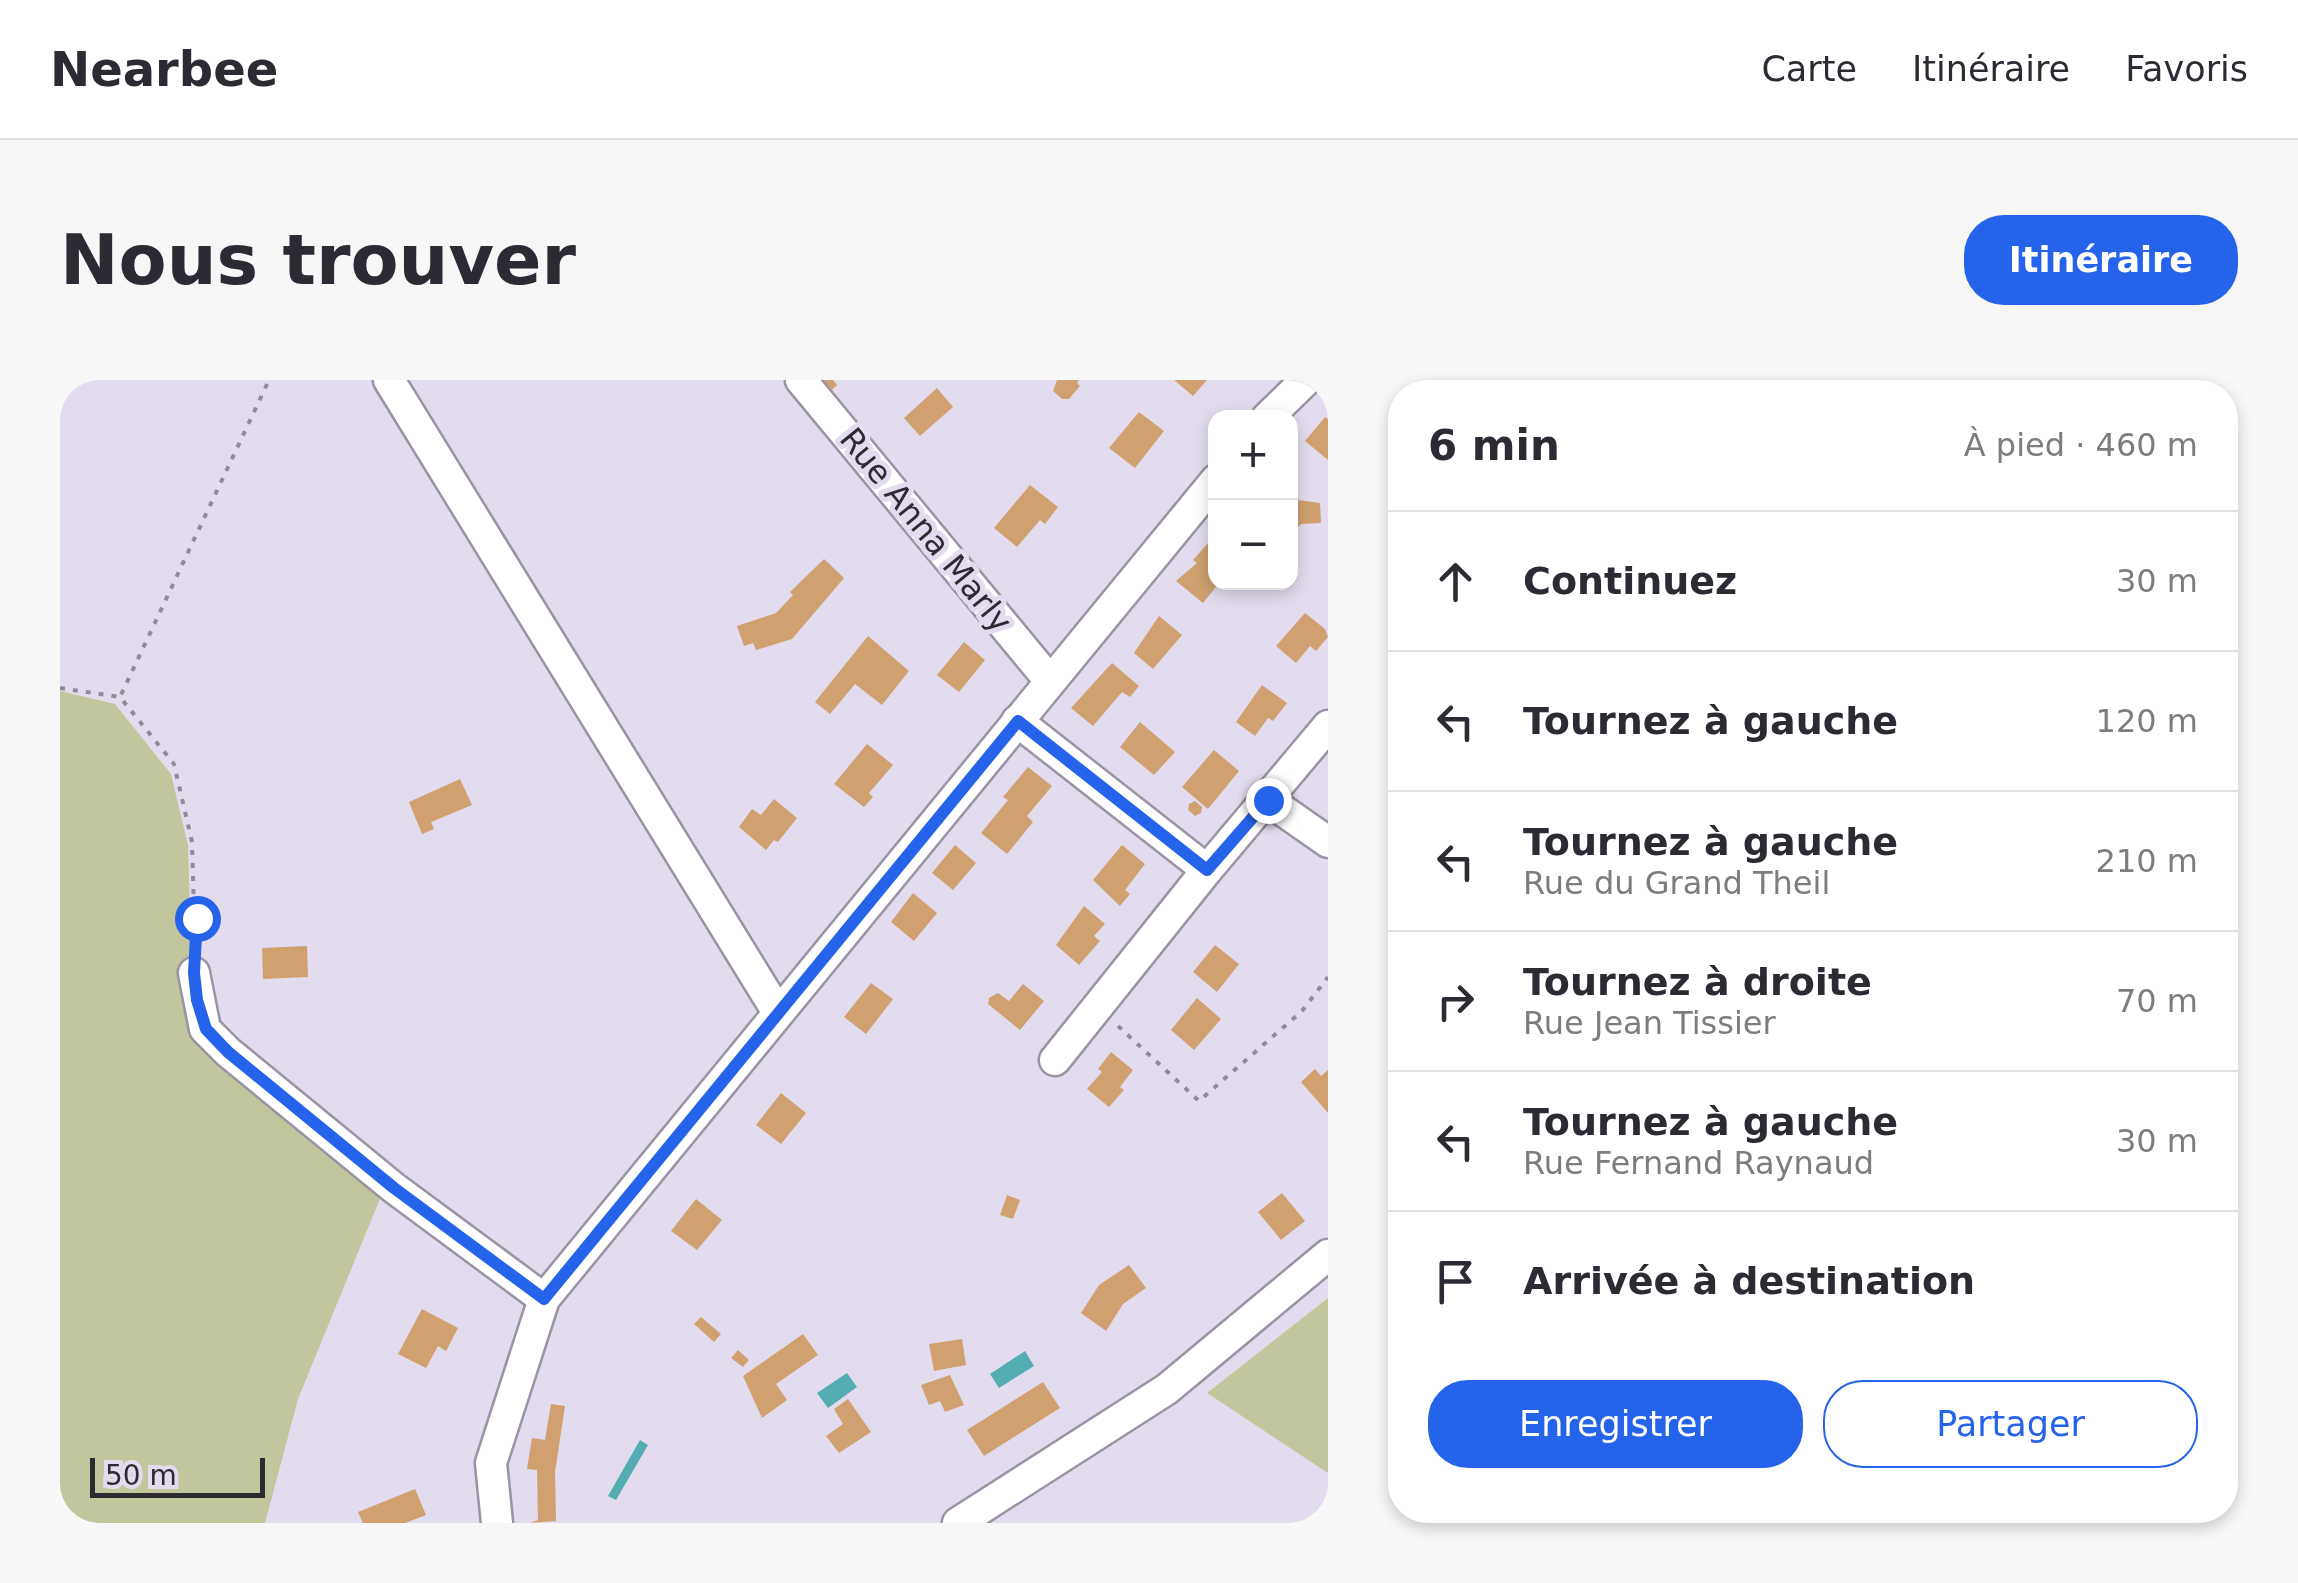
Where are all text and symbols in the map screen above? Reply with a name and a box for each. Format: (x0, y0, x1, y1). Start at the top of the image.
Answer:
text: Nearbee (50, 41, 278, 97)
text: Carte (1761, 49, 1857, 89)
text: Itinéraire (1912, 49, 2070, 89)
text: Favoris (2125, 49, 2248, 89)
button: Itinéraire (1964, 215, 2238, 305)
text: Nous trouver (60, 219, 576, 301)
map controls (1208, 410, 1298, 590)
button: + (1208, 410, 1298, 500)
street label: Rue Anna Marly (832, 420, 1020, 640)
text: 6 min (1428, 421, 1560, 470)
text: À pied · 460 m (1964, 426, 2198, 464)
button: − (1208, 500, 1298, 590)
icon: ahead (1428, 554, 1483, 609)
text: Continuez (1523, 559, 1737, 603)
text: 30 m (2116, 562, 2198, 600)
icon: left (1428, 694, 1483, 749)
text: Tournez à gauche (1523, 699, 1898, 743)
text: 120 m (2096, 702, 2198, 740)
route end (1246, 778, 1292, 824)
text: Tournez à gauche (1523, 820, 1898, 864)
icon: left (1428, 834, 1483, 889)
text: 210 m (2096, 842, 2198, 880)
text: Rue du Grand Theil (1523, 864, 1830, 902)
route start (175, 896, 221, 942)
text: Tournez à droite (1523, 960, 1872, 1004)
icon: right (1428, 974, 1483, 1029)
text: 70 m (2116, 982, 2198, 1020)
text: Rue Jean Tissier (1523, 1004, 1776, 1042)
text: Tournez à gauche (1523, 1100, 1898, 1144)
icon: left (1428, 1114, 1483, 1169)
text: 30 m (2116, 1122, 2198, 1160)
text: Rue Fernand Raynaud (1523, 1144, 1874, 1182)
icon: arrive (1428, 1254, 1483, 1309)
text: Arrivée à destination (1523, 1259, 1975, 1303)
button: Enregistrer (1428, 1380, 1803, 1468)
button: Partager (1823, 1380, 2198, 1468)
scale bar (90, 1453, 265, 1498)
text: 50 m (105, 1459, 177, 1492)

